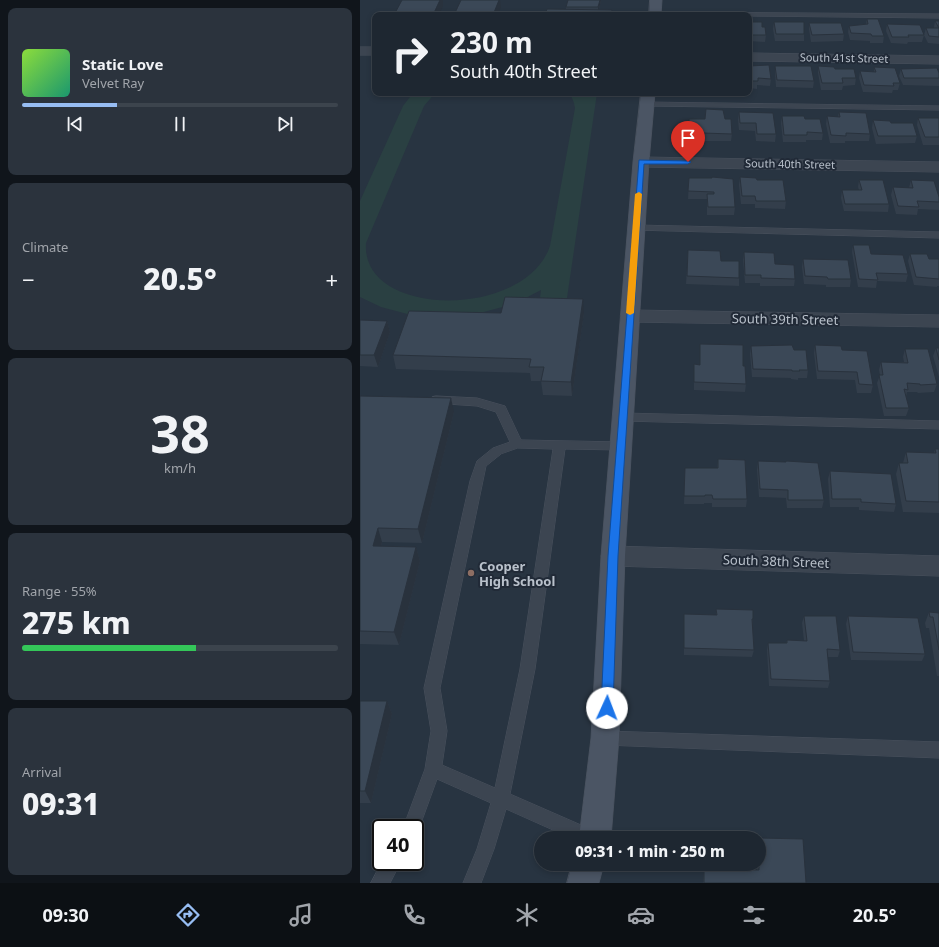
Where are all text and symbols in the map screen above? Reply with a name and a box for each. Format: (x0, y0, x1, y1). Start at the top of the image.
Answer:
text: 230 m (450, 23, 533, 61)
icon: right (384, 28, 436, 80)
street label: South 41st Street (800, 49, 888, 66)
text: Static Love (82, 54, 163, 74)
text: South 40th Street (450, 59, 597, 83)
text: Velvet Ray (82, 74, 144, 92)
icon: previous (64, 113, 86, 135)
icon: pause (169, 113, 191, 135)
icon: next (274, 113, 296, 135)
pin (671, 121, 705, 162)
icon: arrive (677, 127, 699, 149)
street label: South 40th Street (745, 155, 835, 172)
text: Climate (22, 238, 68, 256)
text: 20.5° (143, 258, 217, 299)
text: − (22, 264, 35, 294)
text: + (325, 264, 338, 294)
street label: South 39th Street (732, 309, 839, 329)
text: 38 (150, 397, 210, 468)
text: km/h (164, 459, 196, 477)
street label: South 38th Street (723, 550, 830, 572)
place label: Cooper High School (479, 557, 555, 590)
marker: Cooper High School (466, 568, 476, 578)
text: Range · 55% (22, 582, 97, 600)
text: 275 km (22, 602, 131, 643)
position arrow (586, 687, 628, 729)
text: Arrival (22, 763, 62, 781)
text: 09:31 (22, 783, 100, 824)
speed limit sign: 40 (372, 819, 424, 871)
text: 09:31 · 1 min · 250 m (575, 841, 725, 861)
icon: directions (174, 901, 202, 929)
icon: music (287, 901, 315, 929)
icon: phone (400, 901, 428, 929)
icon: climate (513, 901, 541, 929)
icon: car (627, 901, 655, 929)
icon: filters (740, 901, 768, 929)
text: 09:30 (43, 903, 89, 927)
text: 20.5° (853, 903, 896, 927)

